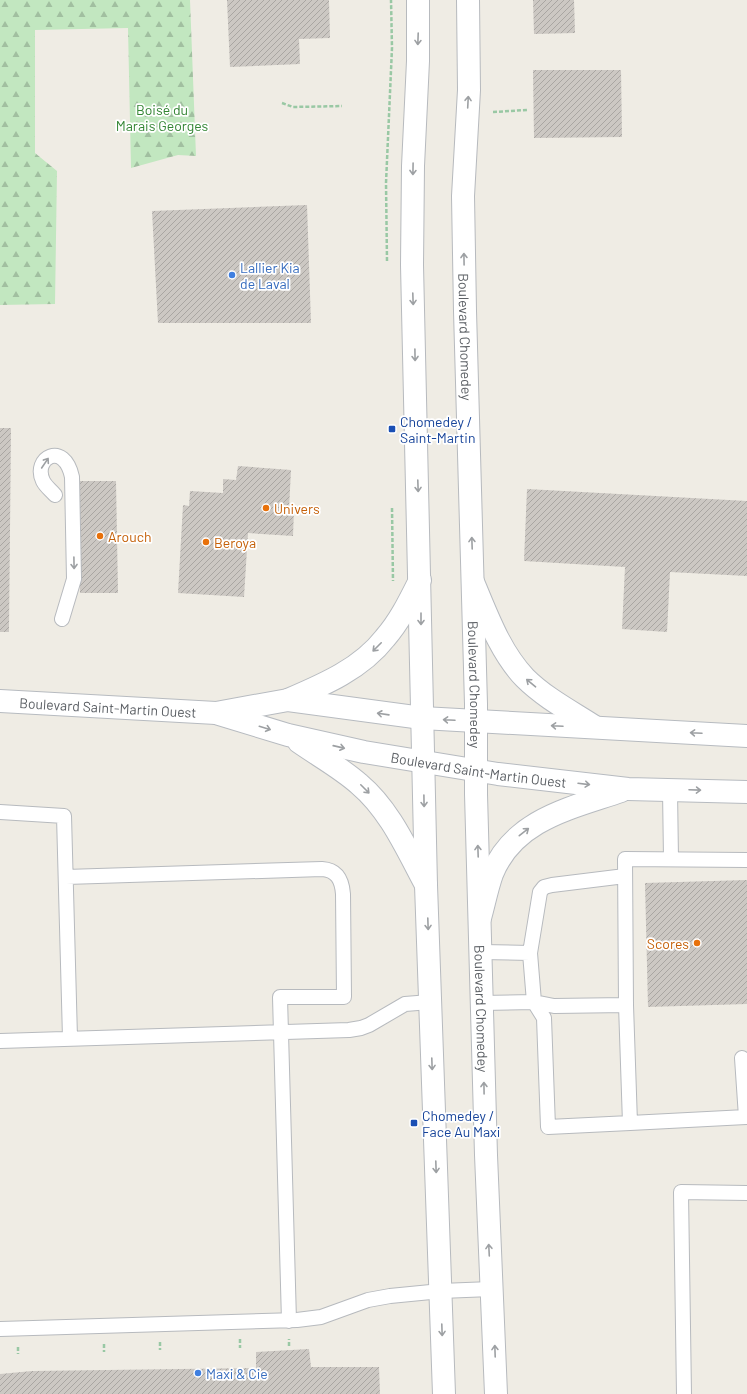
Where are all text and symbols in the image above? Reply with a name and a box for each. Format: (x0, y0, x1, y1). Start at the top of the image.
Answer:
one-way arrow (415, 32, 422, 45)
one-way arrow (465, 96, 472, 109)
park label: Boisé du Marais Georges (116, 101, 209, 134)
one-way arrow (409, 162, 417, 175)
one-way arrow (461, 253, 468, 266)
place label: Lallier Kia de Laval (240, 259, 300, 292)
marker: Lallier Kia de Laval (227, 270, 237, 280)
street label: Boulevard Chomedey (456, 273, 476, 401)
one-way arrow (410, 292, 417, 305)
one-way arrow (411, 348, 419, 361)
place label: Chomedey / Saint-Martin (400, 413, 476, 446)
marker: Chomedey / Saint-Martin (387, 424, 397, 434)
one-way arrow (41, 457, 49, 468)
one-way arrow (414, 479, 421, 492)
place label: Univers (274, 500, 320, 517)
marker: Univers (261, 503, 271, 513)
place label: Arouch (108, 528, 151, 545)
marker: Arouch (95, 531, 105, 541)
place label: Beroya (214, 534, 256, 551)
marker: Beroya (201, 537, 211, 547)
one-way arrow (468, 537, 475, 550)
one-way arrow (70, 556, 78, 569)
one-way arrow (417, 612, 425, 625)
street label: Boulevard Chomedey (465, 621, 485, 749)
one-way arrow (372, 642, 382, 652)
one-way arrow (526, 679, 536, 688)
street label: Boulevard Saint-Martin Ouest (19, 694, 197, 720)
one-way arrow (377, 710, 390, 718)
one-way arrow (442, 716, 455, 723)
one-way arrow (551, 722, 564, 730)
one-way arrow (258, 725, 271, 732)
one-way arrow (690, 730, 703, 737)
one-way arrow (333, 743, 346, 751)
street label: Boulevard Saint-Martin Ouest (390, 748, 567, 790)
one-way arrow (577, 780, 590, 788)
one-way arrow (360, 784, 370, 794)
one-way arrow (688, 786, 701, 794)
one-way arrow (420, 794, 428, 807)
one-way arrow (519, 827, 530, 836)
one-way arrow (474, 845, 482, 858)
one-way arrow (424, 917, 431, 930)
place label: Scores (647, 935, 689, 952)
marker: Scores (692, 938, 702, 948)
street label: Boulevard Chomedey (472, 945, 492, 1073)
one-way arrow (429, 1057, 436, 1070)
one-way arrow (480, 1082, 488, 1095)
place label: Chomedey / Face Au Maxi (422, 1107, 500, 1140)
marker: Chomedey / Face Au Maxi (409, 1118, 419, 1128)
one-way arrow (432, 1160, 440, 1173)
one-way arrow (486, 1244, 493, 1257)
one-way arrow (439, 1323, 446, 1336)
one-way arrow (491, 1345, 498, 1358)
place label: Maxi & Cie (206, 1365, 268, 1382)
marker: Maxi & Cie (193, 1368, 203, 1378)

